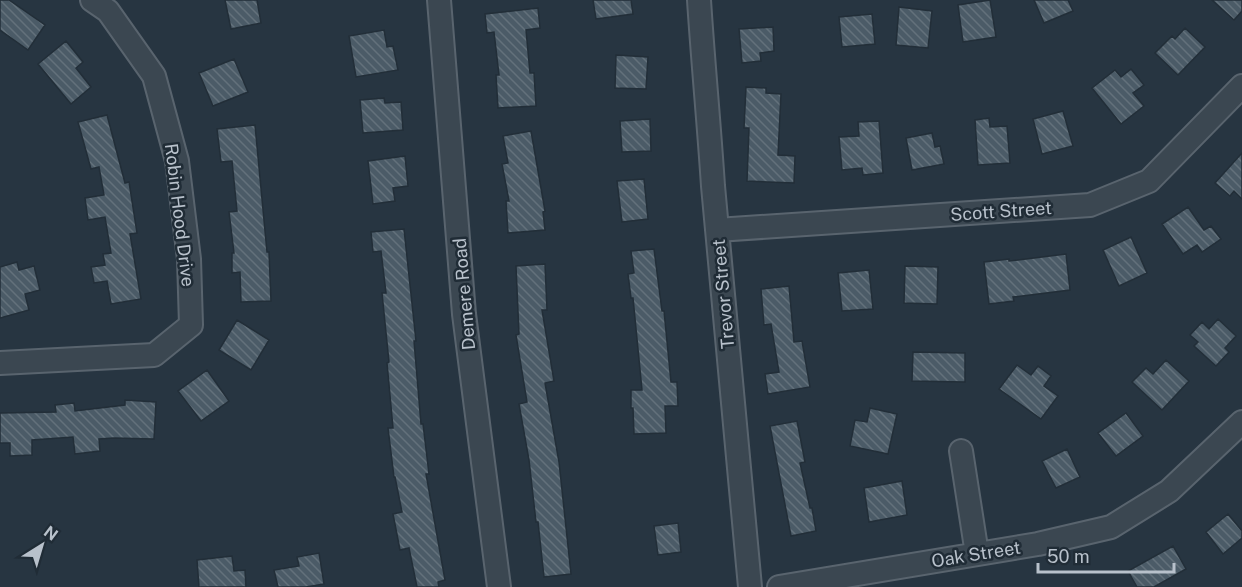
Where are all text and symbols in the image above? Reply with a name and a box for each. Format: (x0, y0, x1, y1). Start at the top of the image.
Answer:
street label: Robin Hood Drive (161, 142, 199, 288)
street label: Scott Street (950, 197, 1052, 225)
street label: Demere Road (449, 237, 479, 351)
street label: Trevor Street (708, 238, 738, 350)
north arrow (12, 515, 72, 575)
text: N (40, 522, 61, 545)
scale bar (1038, 536, 1174, 574)
street label: Oak Street (930, 537, 1022, 571)
text: 50 m (1047, 546, 1090, 567)

